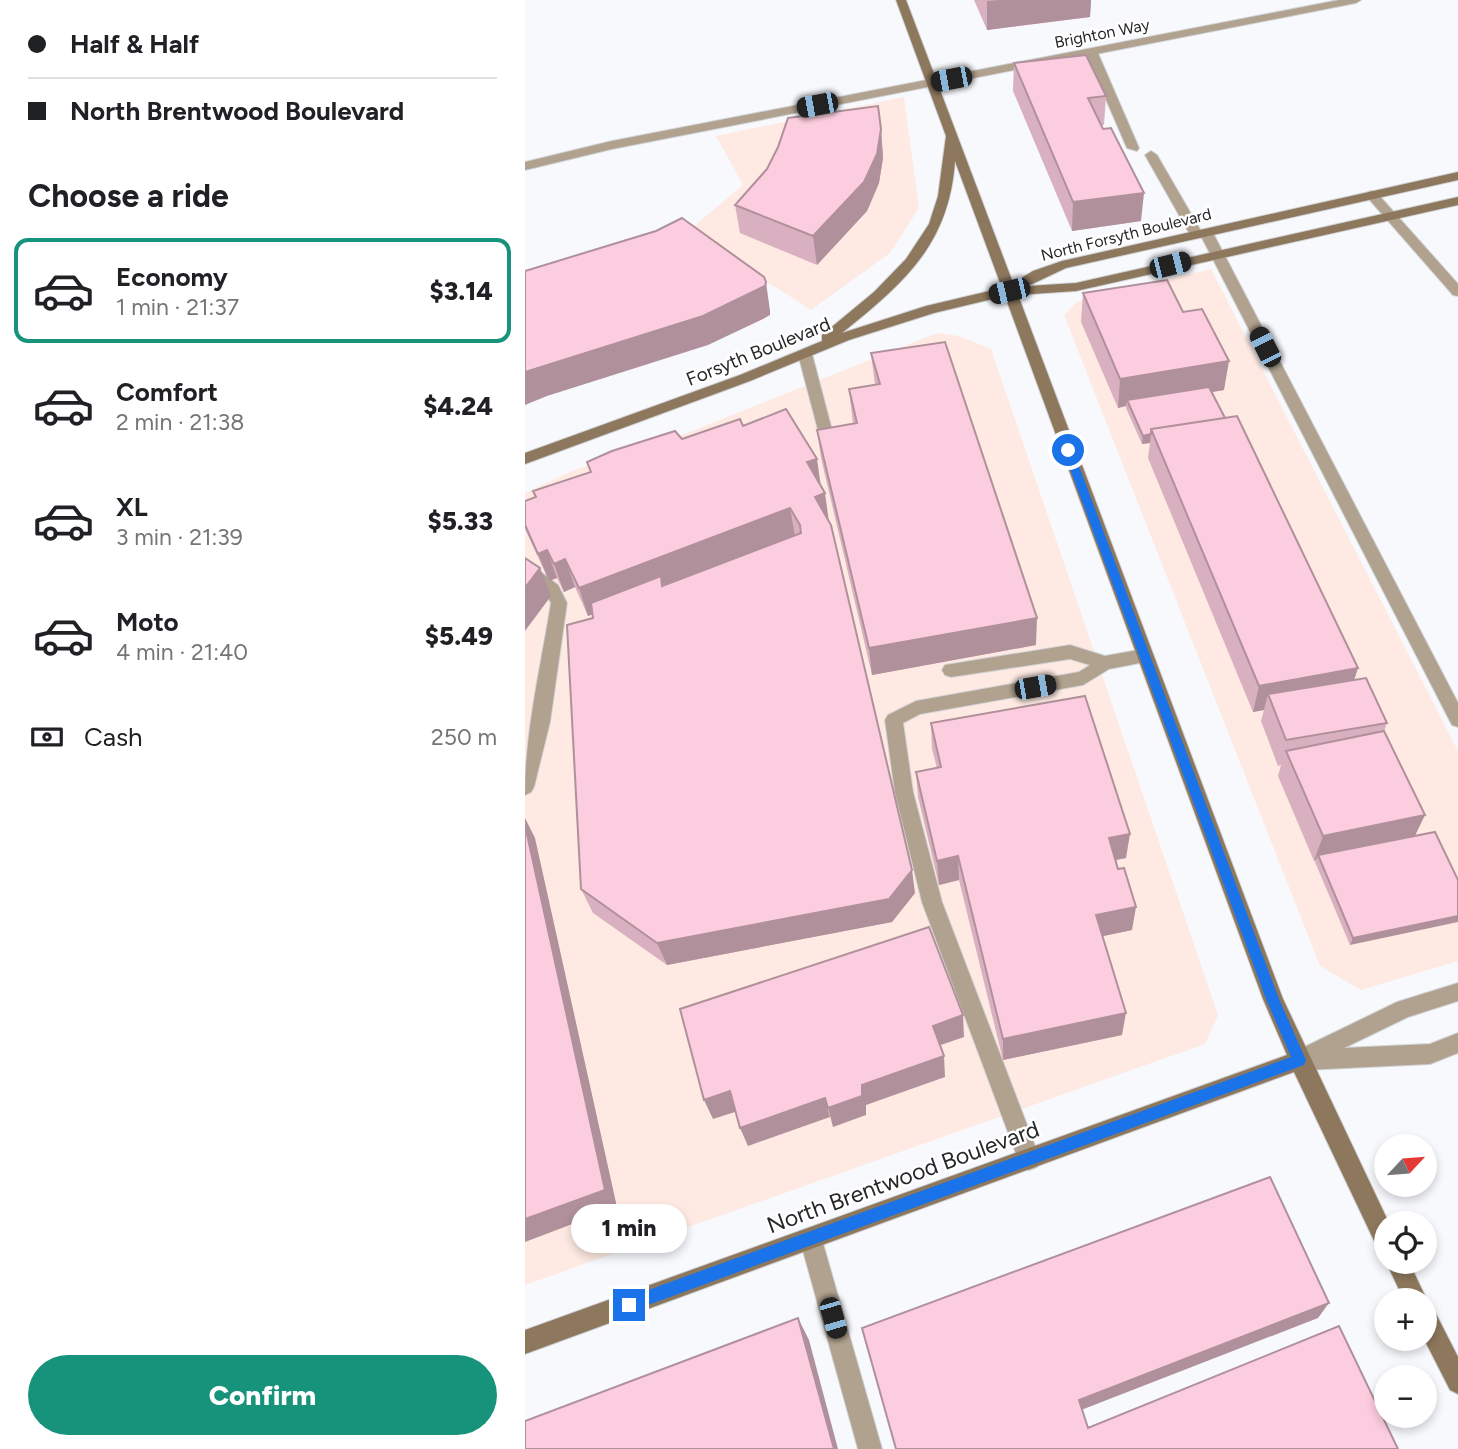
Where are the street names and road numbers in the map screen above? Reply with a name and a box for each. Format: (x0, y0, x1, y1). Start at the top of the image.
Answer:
street label: Brighton Way (1053, 15, 1152, 52)
street label: North Forsyth Boulevard (1039, 204, 1213, 265)
street label: Forsyth Boulevard (683, 312, 834, 391)
street label: North Brentwood Boulevard (763, 1115, 1043, 1239)

